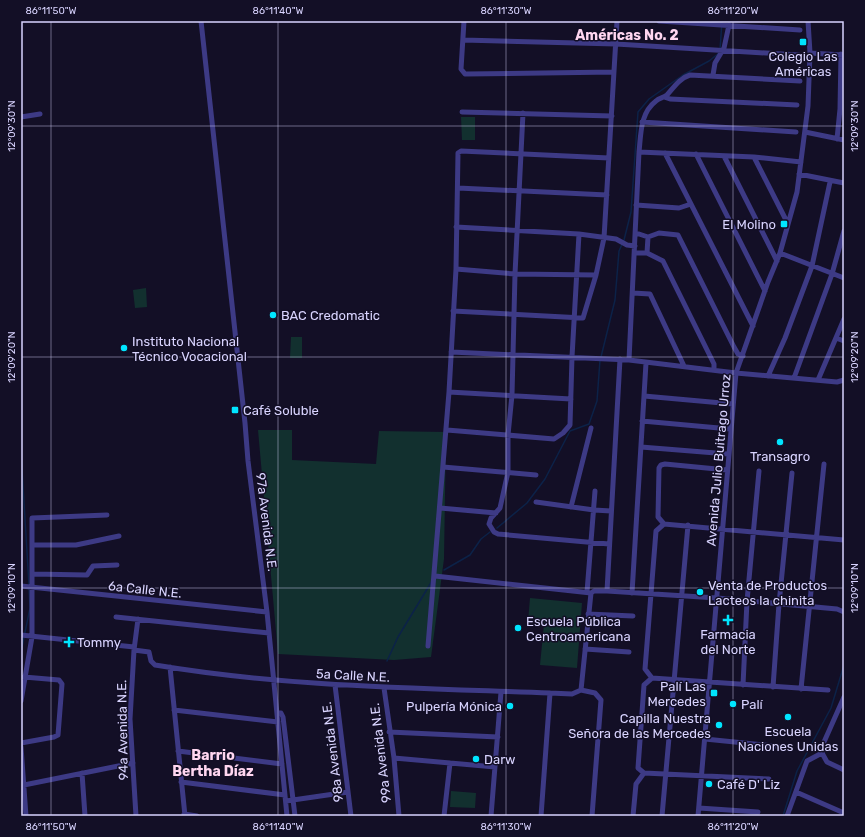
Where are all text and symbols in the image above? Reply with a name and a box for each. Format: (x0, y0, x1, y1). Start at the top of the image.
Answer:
text: 86°11'50"W (25, 5, 77, 17)
text: 86°11'40"W (253, 5, 303, 17)
text: 86°11'30"W (480, 5, 532, 17)
text: 86°11'20"W (708, 5, 758, 17)
district label: Américas No. 2 (575, 27, 679, 44)
marker: Colegio Las Américas (798, 37, 808, 47)
place label: Colegio Las Américas (768, 49, 838, 79)
text: 12°09'30"N (6, 100, 18, 152)
text: 12°09'30"N (849, 100, 861, 152)
place label: El Molino (722, 217, 776, 232)
marker: El Molino (779, 219, 789, 229)
place label: BAC Credomatic (281, 308, 380, 323)
marker: BAC Credomatic (268, 310, 278, 320)
text: 12°09'20"N (6, 331, 18, 383)
text: 12°09'20"N (849, 331, 861, 383)
place label: Instituto Nacional Técnico Vocacional (132, 334, 247, 364)
marker: Instituto Nacional Técnico Vocacional (119, 343, 129, 353)
street label: Avenida Julio Buitrago Urroz (704, 373, 735, 547)
place label: Café Soluble (243, 403, 319, 418)
marker: Café Soluble (230, 405, 240, 415)
marker: Transagro (775, 437, 785, 447)
place label: Transagro (750, 449, 810, 465)
street label: 97a Avenida N.E. (253, 472, 280, 572)
text: 12°09'10"N (6, 563, 18, 613)
text: 12°09'10"N (849, 563, 861, 613)
street label: 6a Calle N.E. (107, 578, 183, 601)
place label: Venta de Productos Lacteos la chinita (708, 578, 827, 608)
marker: Venta de Productos Lacteos la chinita (695, 587, 705, 597)
place label: Escuela Pública Centroamericana (526, 614, 631, 644)
marker: Farmacia del Norte (723, 615, 733, 625)
marker: Escuela Pública Centroamericana (513, 623, 523, 633)
place label: Farmacia del Norte (700, 627, 756, 657)
place label: Tommy (77, 635, 121, 650)
marker: Tommy (64, 637, 74, 647)
street label: 5a Calle N.E. (316, 666, 390, 685)
place label: Palí Las Mercedes (647, 679, 706, 709)
street label: 94a Avenida N.E. (114, 680, 131, 780)
marker: Palí Las Mercedes (709, 688, 719, 698)
place label: Palí (741, 697, 764, 712)
place label: Pulpería Mónica (406, 699, 502, 714)
marker: Palí (728, 699, 738, 709)
street label: 98a Avenida N.E. (319, 701, 346, 803)
marker: Pulpería Mónica (505, 701, 515, 711)
street label: 99a Avenida N.E. (367, 702, 394, 804)
place label: Capilla Nuestra Señora de las Mercedes (568, 711, 711, 741)
marker: Escuela Naciones Unidas (783, 712, 793, 722)
marker: Capilla Nuestra Señora de las Mercedes (714, 720, 724, 730)
place label: Escuela Naciones Unidas (738, 724, 839, 754)
district label: Barrio Bertha Díaz (172, 747, 254, 780)
place label: Darw (484, 752, 516, 767)
marker: Darw (471, 754, 481, 764)
place label: Café D' Liz (717, 777, 781, 792)
marker: Café D' Liz (704, 779, 714, 789)
text: 86°11'50"W (25, 821, 77, 833)
text: 86°11'40"W (253, 821, 303, 833)
text: 86°11'30"W (480, 821, 532, 833)
text: 86°11'20"W (708, 821, 758, 833)

